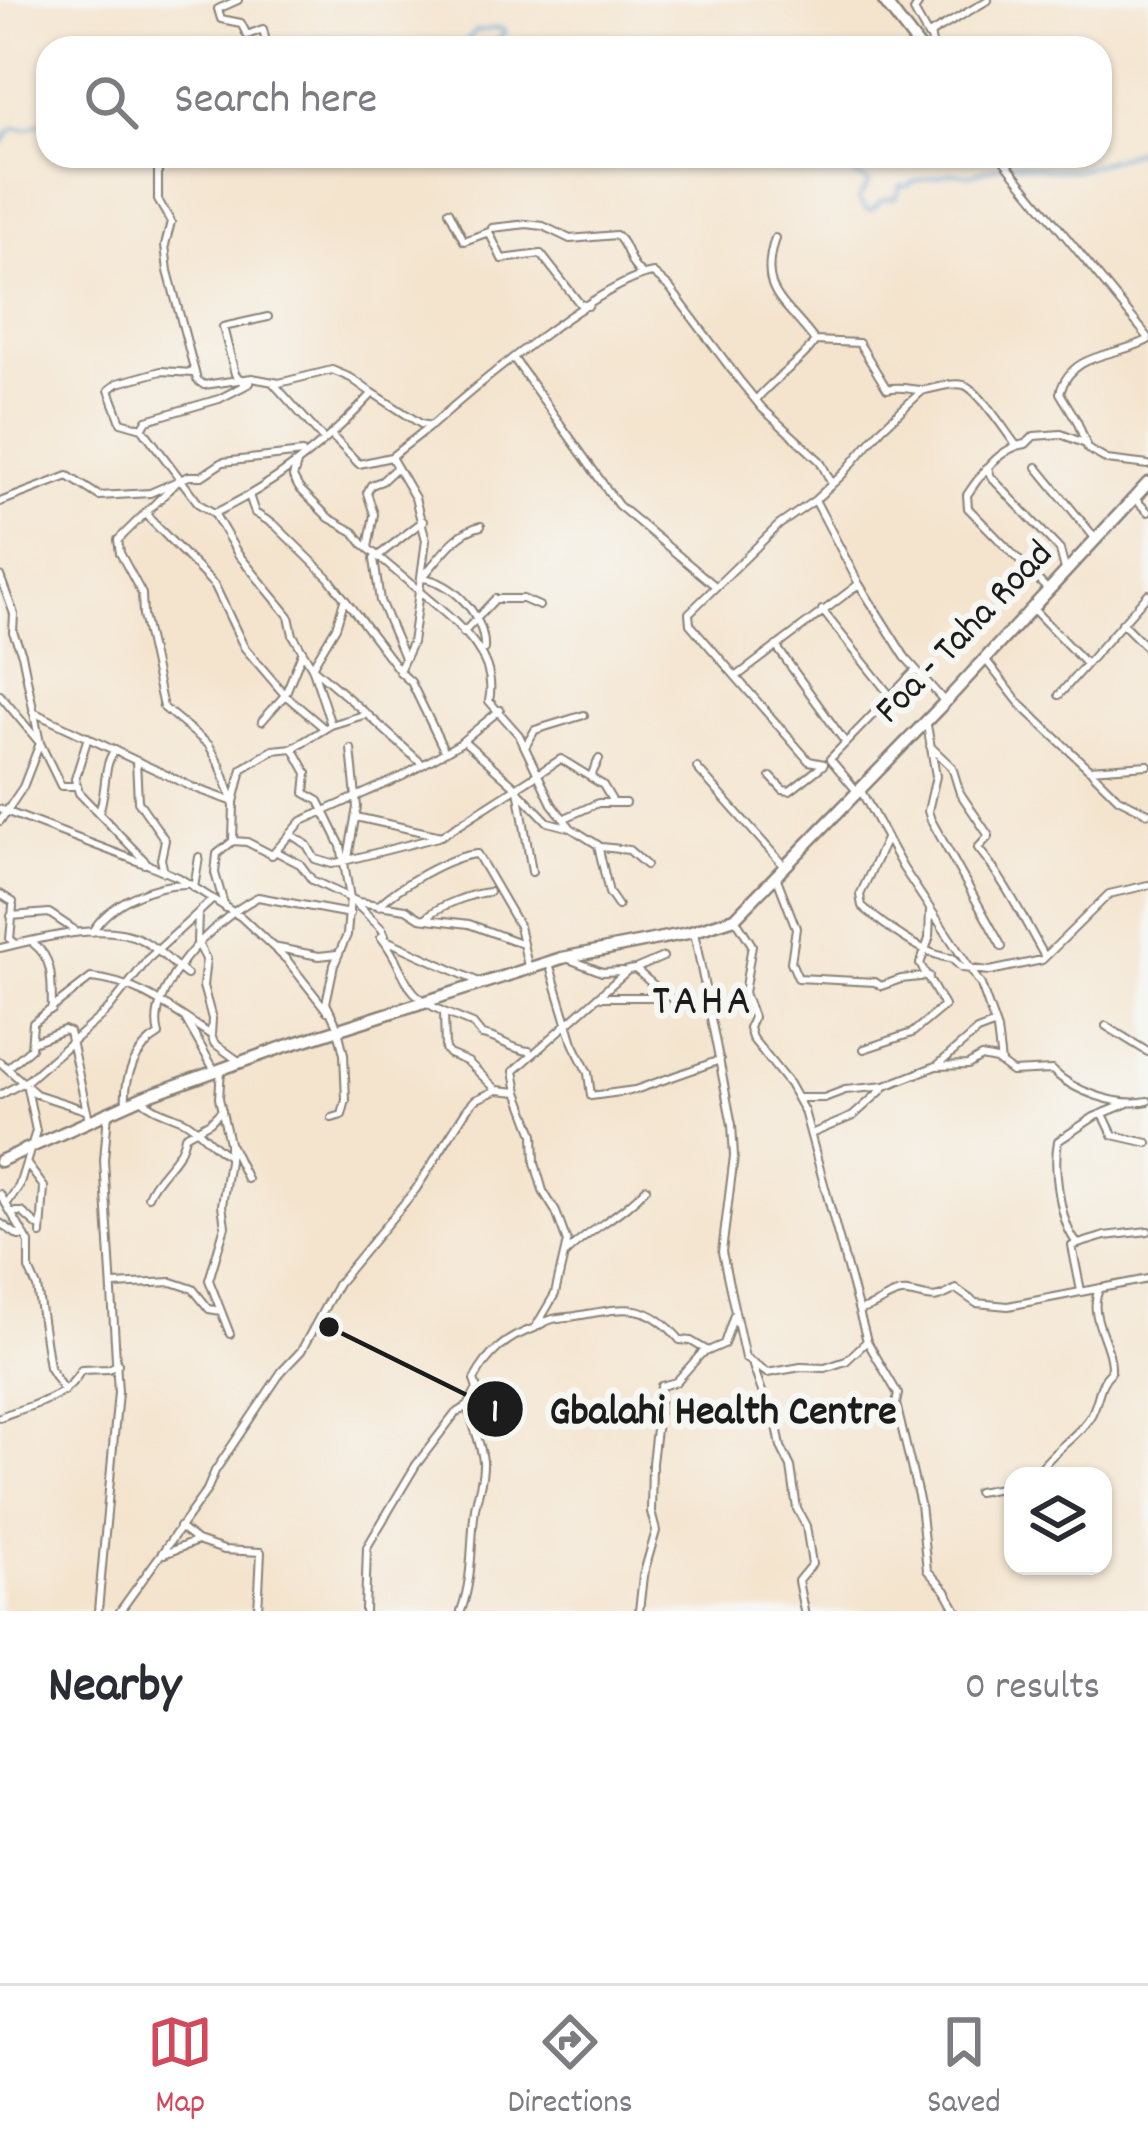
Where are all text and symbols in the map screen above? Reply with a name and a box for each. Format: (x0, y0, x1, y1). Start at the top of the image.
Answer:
search box (36, 36, 1112, 168)
icon: search (78, 69, 144, 135)
text: Search here (174, 70, 377, 134)
street label: Foa - Taha Road (864, 530, 1068, 738)
district label: TAHA (652, 972, 754, 1036)
callout: Gbalahi Health Centre (465, 1370, 921, 1448)
text: Gbalahi Health Centre (549, 1385, 897, 1445)
text: 1 (491, 1388, 499, 1440)
map controls (1004, 1467, 1112, 1575)
button: layers (1004, 1467, 1112, 1575)
text: Nearby (48, 1653, 181, 1725)
text: 0 results (965, 1662, 1100, 1717)
tab: Map (147, 2009, 213, 2128)
tab: Directions (508, 2009, 633, 2128)
tab: Saved (927, 2009, 1001, 2128)

